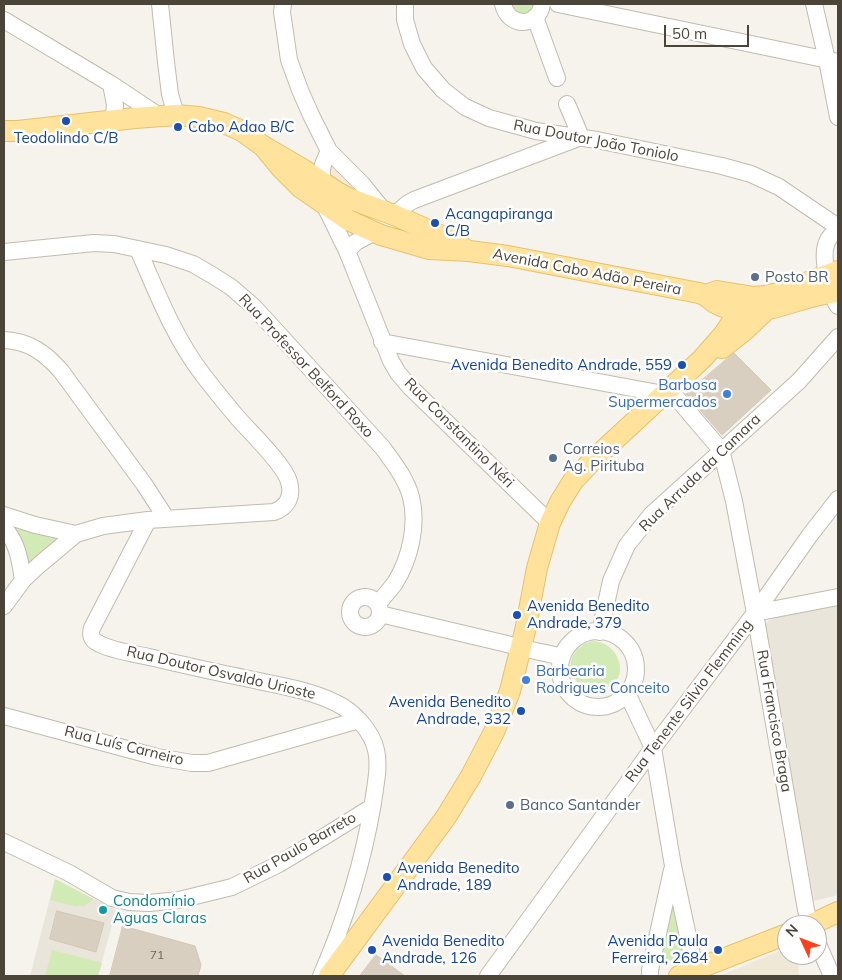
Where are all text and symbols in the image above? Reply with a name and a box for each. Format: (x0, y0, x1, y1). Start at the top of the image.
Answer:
scale bar (667, 15, 752, 47)
text: 50 m (672, 24, 707, 43)
marker: Teodolindo C/B (60, 115, 72, 127)
street label: Rua Doutor João Toniolo (512, 116, 680, 166)
place label: Cabo Adao B/C (188, 118, 295, 136)
marker: Cabo Adao B/C (172, 121, 184, 133)
place label: Teodolindo C/B (14, 129, 118, 147)
place label: Acangapiranga C/B (445, 205, 553, 240)
marker: Acangapiranga C/B (429, 217, 441, 229)
street label: Avenida Cabo Adão Pereira (491, 245, 683, 299)
place label: Posto BR (765, 268, 829, 286)
marker: Posto BR (749, 271, 761, 283)
street label: Rua Professor Belford Roxo (235, 290, 377, 442)
place label: Avenida Benedito Andrade, 559 (451, 356, 672, 374)
marker: Avenida Benedito Andrade, 559 (676, 359, 688, 371)
street label: Rua Constantino Néri (400, 374, 518, 492)
place label: Barbosa Supermercados (608, 376, 717, 411)
marker: Barbosa Supermercados (721, 388, 733, 400)
street label: Rua Arruda da Camara (636, 410, 764, 536)
place label: Correios Ag. Pirituba (563, 440, 645, 475)
marker: Correios Ag. Pirituba (547, 452, 559, 464)
place label: Avenida Benedito Andrade, 379 (527, 597, 650, 632)
marker: Avenida Benedito Andrade, 379 (511, 609, 523, 621)
street label: Rua Tenente Silvio Flemming (622, 616, 756, 786)
street label: Rua Doutor Osvaldo Urioste (125, 642, 317, 704)
street label: Rua Francisco Braga (753, 648, 795, 794)
place label: Barbearia Rodrigues Conceito (536, 662, 670, 697)
marker: Barbearia Rodrigues Conceito (520, 674, 532, 686)
place label: Avenida Benedito Andrade, 332 (388, 693, 511, 728)
marker: Avenida Benedito Andrade, 332 (515, 705, 527, 717)
street label: Rua Luís Carneiro (62, 722, 186, 770)
place label: Banco Santander (520, 796, 641, 814)
marker: Banco Santander (504, 799, 516, 811)
street label: Rua Paulo Barreto (241, 808, 359, 888)
place label: Avenida Benedito Andrade, 189 (397, 859, 520, 894)
marker: Avenida Benedito Andrade, 189 (381, 871, 393, 883)
place label: Condomínio Aguas Claras (113, 892, 207, 927)
marker: Condomínio Aguas Claras (97, 904, 109, 916)
north arrow (777, 915, 827, 965)
text: N (782, 920, 802, 940)
place label: Avenida Benedito Andrade, 126 (382, 932, 505, 967)
place label: Avenida Paula Ferreira, 2684 (607, 932, 708, 967)
marker: Avenida Benedito Andrade, 126 (366, 944, 378, 956)
marker: Avenida Paula Ferreira, 2684 (712, 944, 724, 956)
house number: 71 (150, 948, 164, 962)

